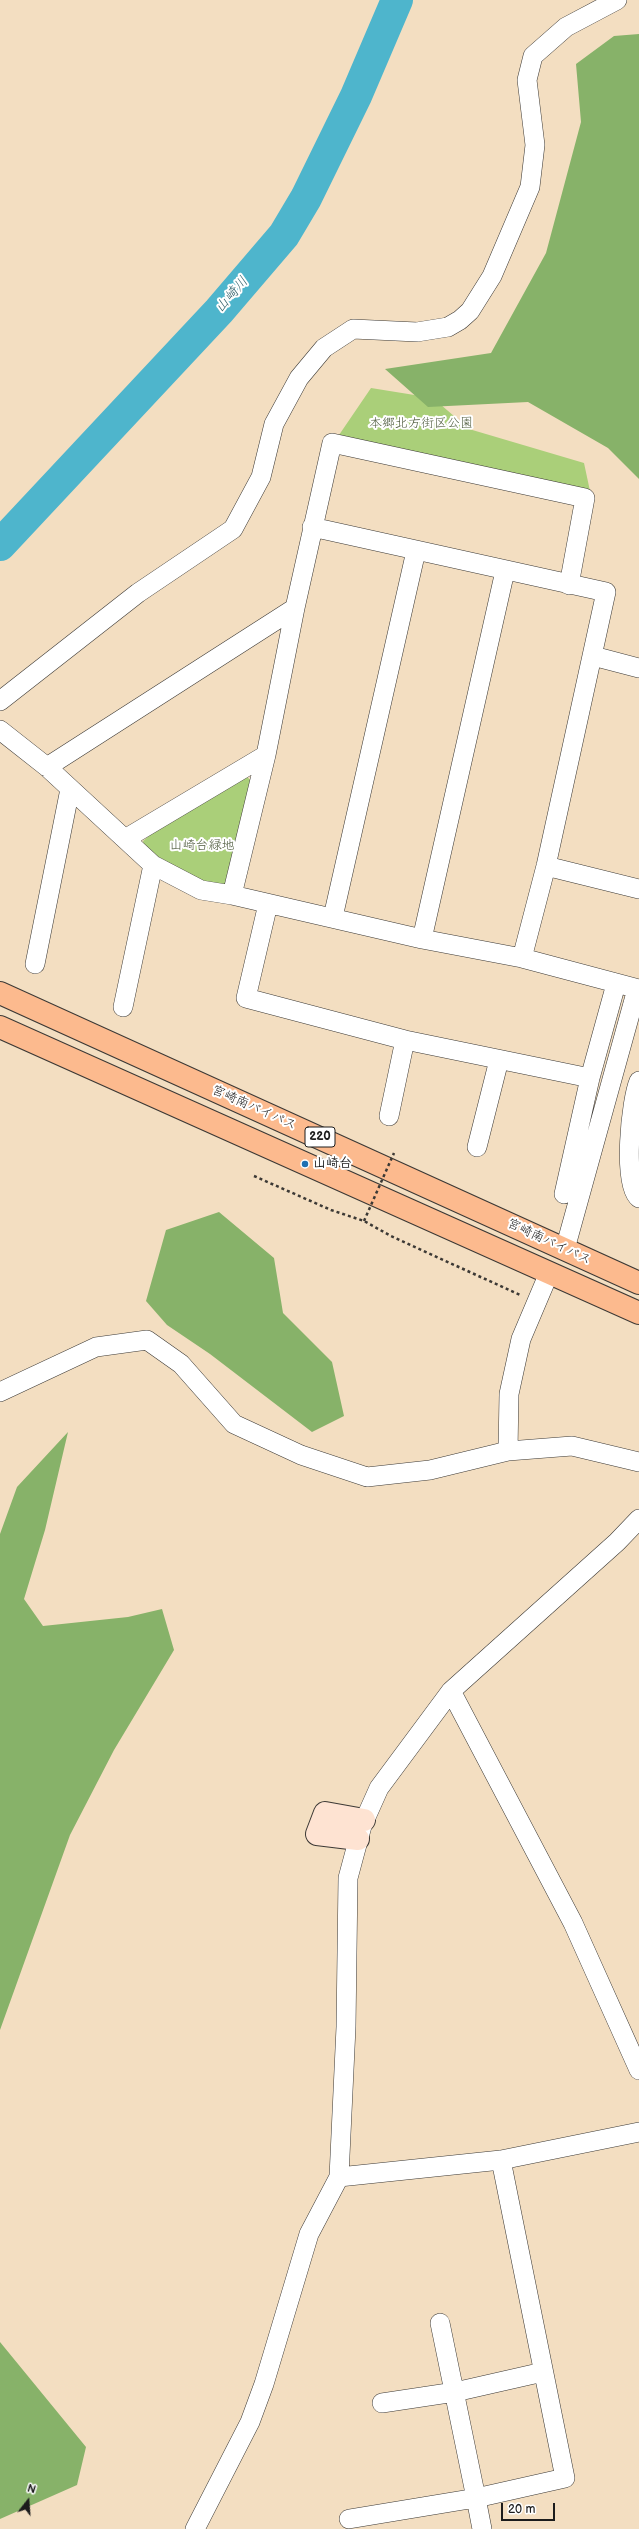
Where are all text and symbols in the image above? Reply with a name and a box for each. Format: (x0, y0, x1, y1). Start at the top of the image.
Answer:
water label: 山崎川 (212, 274, 252, 316)
park label: 本郷北方街区公園 (369, 416, 473, 432)
park label: 山崎台緑地 (170, 838, 234, 854)
street label: 宮崎南バイパス (209, 1082, 299, 1134)
road number: 220 (305, 1127, 335, 1147)
place label: 山崎台 (313, 1156, 352, 1172)
marker: 山崎台 (300, 1159, 310, 1169)
street label: 宮崎南バイパス (504, 1216, 594, 1268)
north arrow (8, 2481, 48, 2521)
text: N (26, 2482, 37, 2496)
scale bar (503, 2495, 557, 2521)
text: 20 m (508, 2502, 535, 2517)

